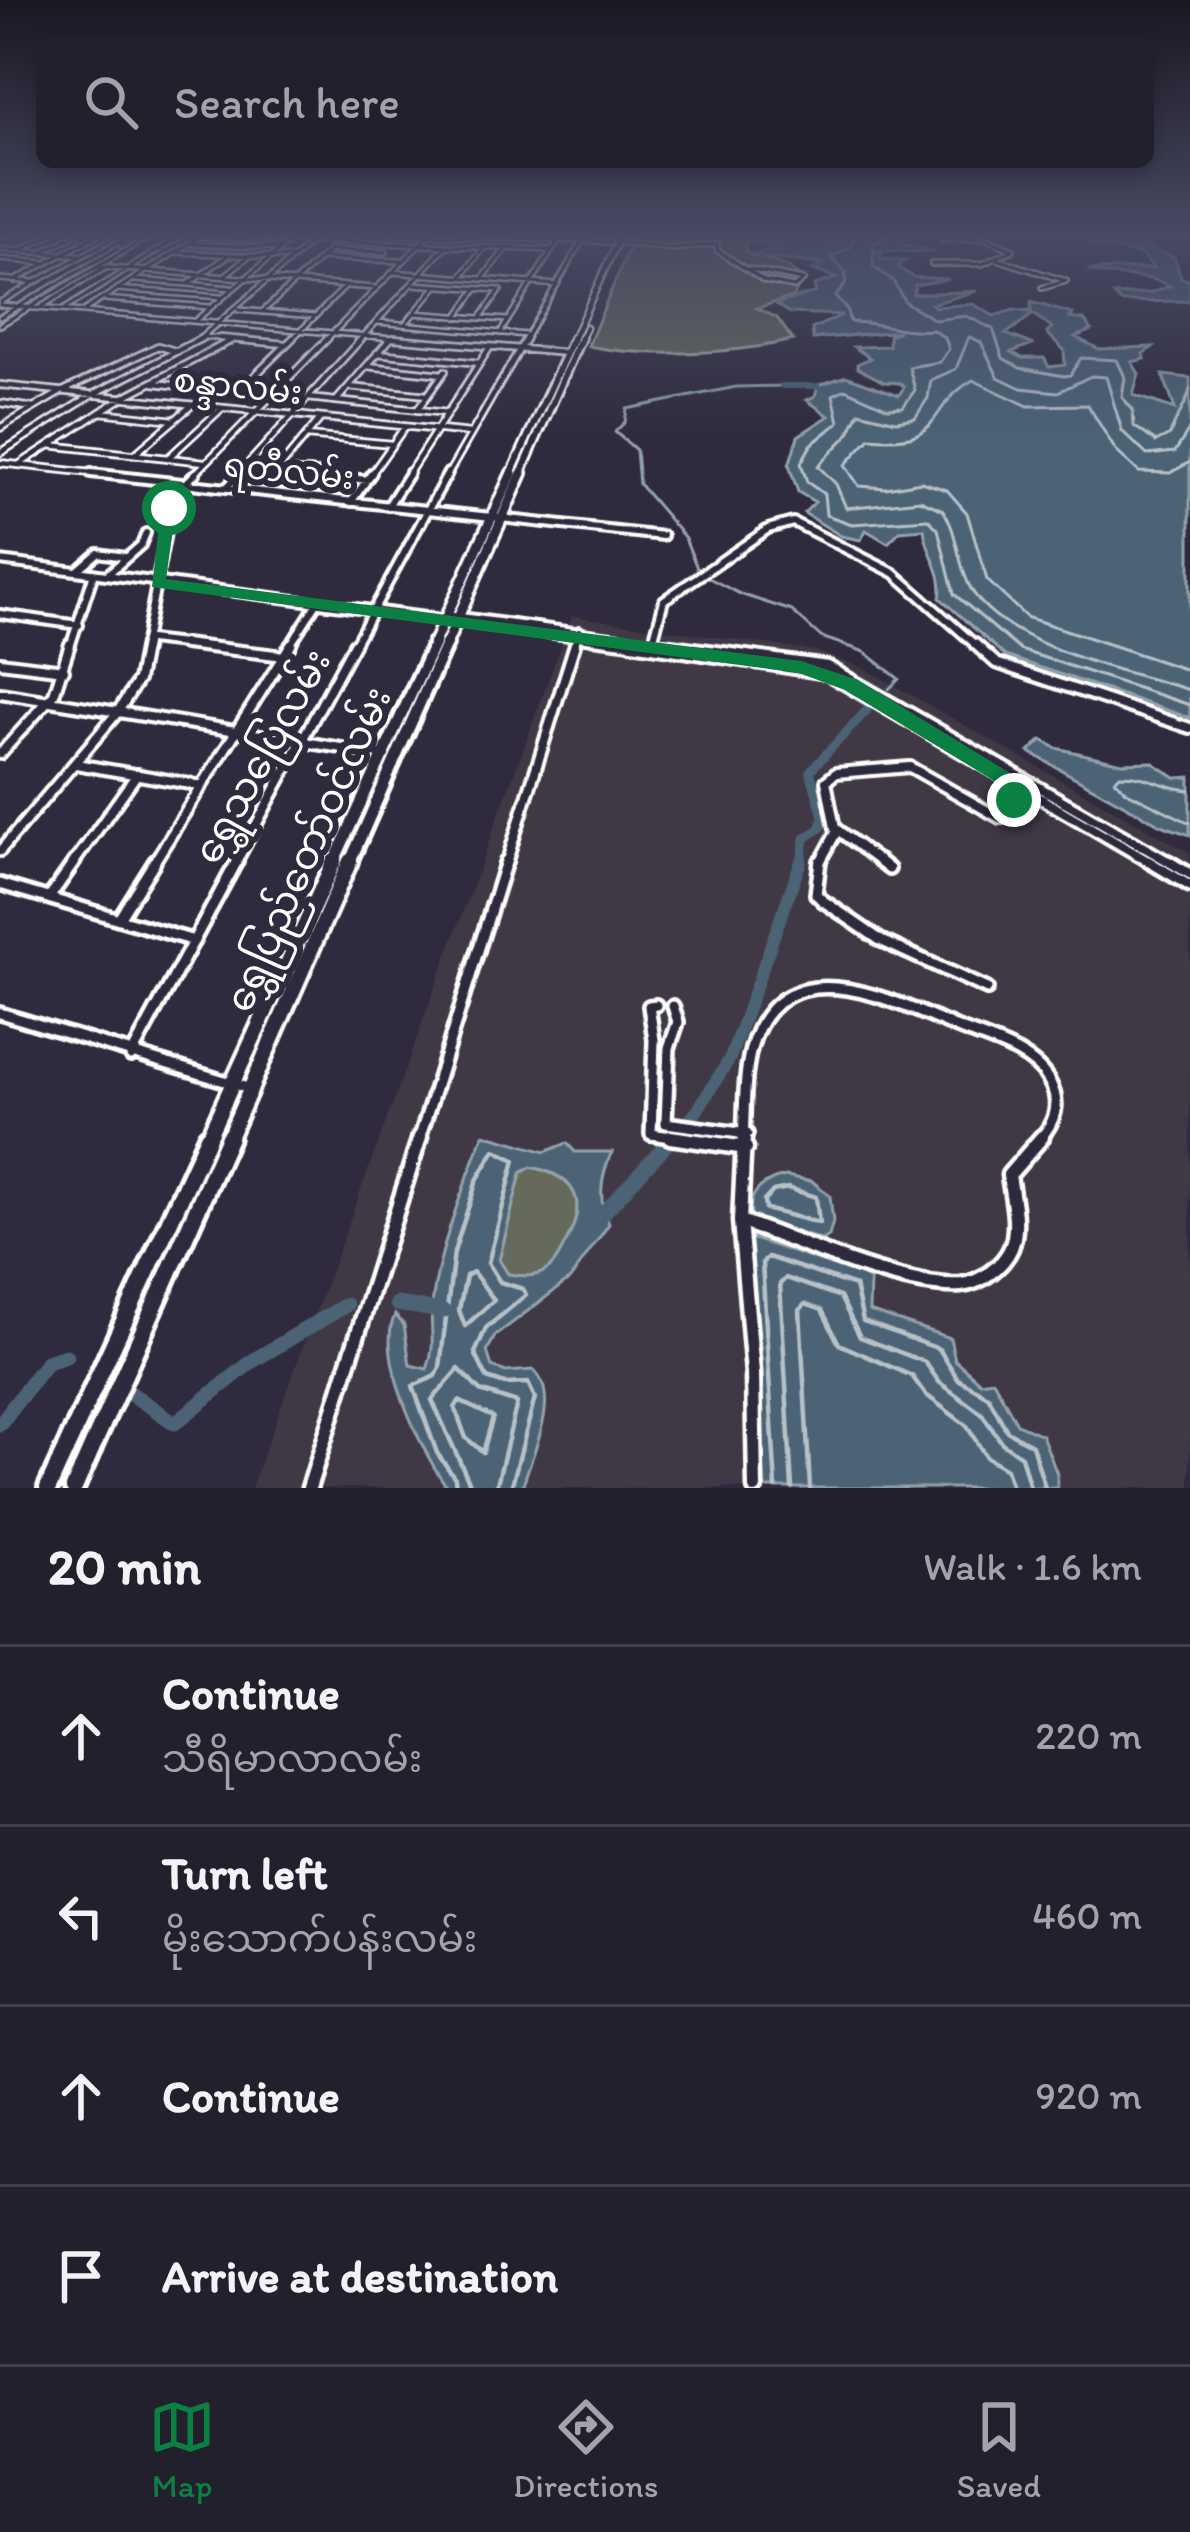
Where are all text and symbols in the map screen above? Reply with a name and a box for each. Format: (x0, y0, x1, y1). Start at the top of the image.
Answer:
search box (36, 36, 1154, 168)
icon: search (78, 69, 144, 135)
text: Search here (174, 75, 400, 129)
street label: စန္ဒာလမ်း (171, 357, 304, 420)
street label: ရတီလမ်း (221, 442, 356, 504)
route start (142, 481, 196, 535)
street label: ရွှေသပြေလမ်း (182, 640, 347, 875)
street label: ရွှေပြည်တော်ဝင်လမ်း (213, 678, 408, 1022)
route end (987, 773, 1041, 827)
text: 20 min (48, 1536, 201, 1597)
text: Walk · 1.6 km (923, 1543, 1142, 1590)
text: Continue (162, 1666, 340, 1720)
icon: ahead (48, 1703, 114, 1769)
text: 220 m (1035, 1712, 1142, 1759)
text: သီရိမာလာလမ်း (162, 1735, 422, 1782)
text: Turn left (162, 1846, 328, 1900)
icon: left (48, 1883, 114, 1949)
text: 460 m (1032, 1892, 1142, 1939)
text: မိုးသောက်ပန်းလမ်း (162, 1915, 477, 1962)
icon: ahead (48, 2063, 114, 2129)
text: Continue (162, 2069, 340, 2123)
text: 920 m (1035, 2072, 1142, 2119)
icon: arrive (48, 2243, 114, 2309)
text: Arrive at destination (162, 2249, 558, 2303)
tab: Map (149, 2394, 215, 2505)
tab: Directions (513, 2394, 658, 2505)
tab: Saved (957, 2394, 1041, 2505)

